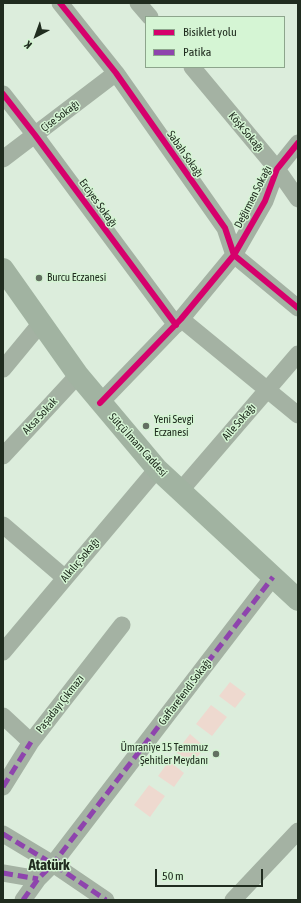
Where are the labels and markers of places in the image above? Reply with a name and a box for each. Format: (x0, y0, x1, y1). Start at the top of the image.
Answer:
place label: Burcu Eczanesi (47, 271, 106, 285)
marker: Burcu Eczanesi (34, 273, 44, 283)
place label: Yeni Sevgi Eczanesi (154, 413, 194, 439)
marker: Yeni Sevgi Eczanesi (141, 421, 151, 431)
place label: Ümraniye 15 Temmuz Şehitler Meydanı (121, 741, 208, 767)
marker: Ümraniye 15 Temmuz Şehitler Meydanı (211, 749, 221, 759)

